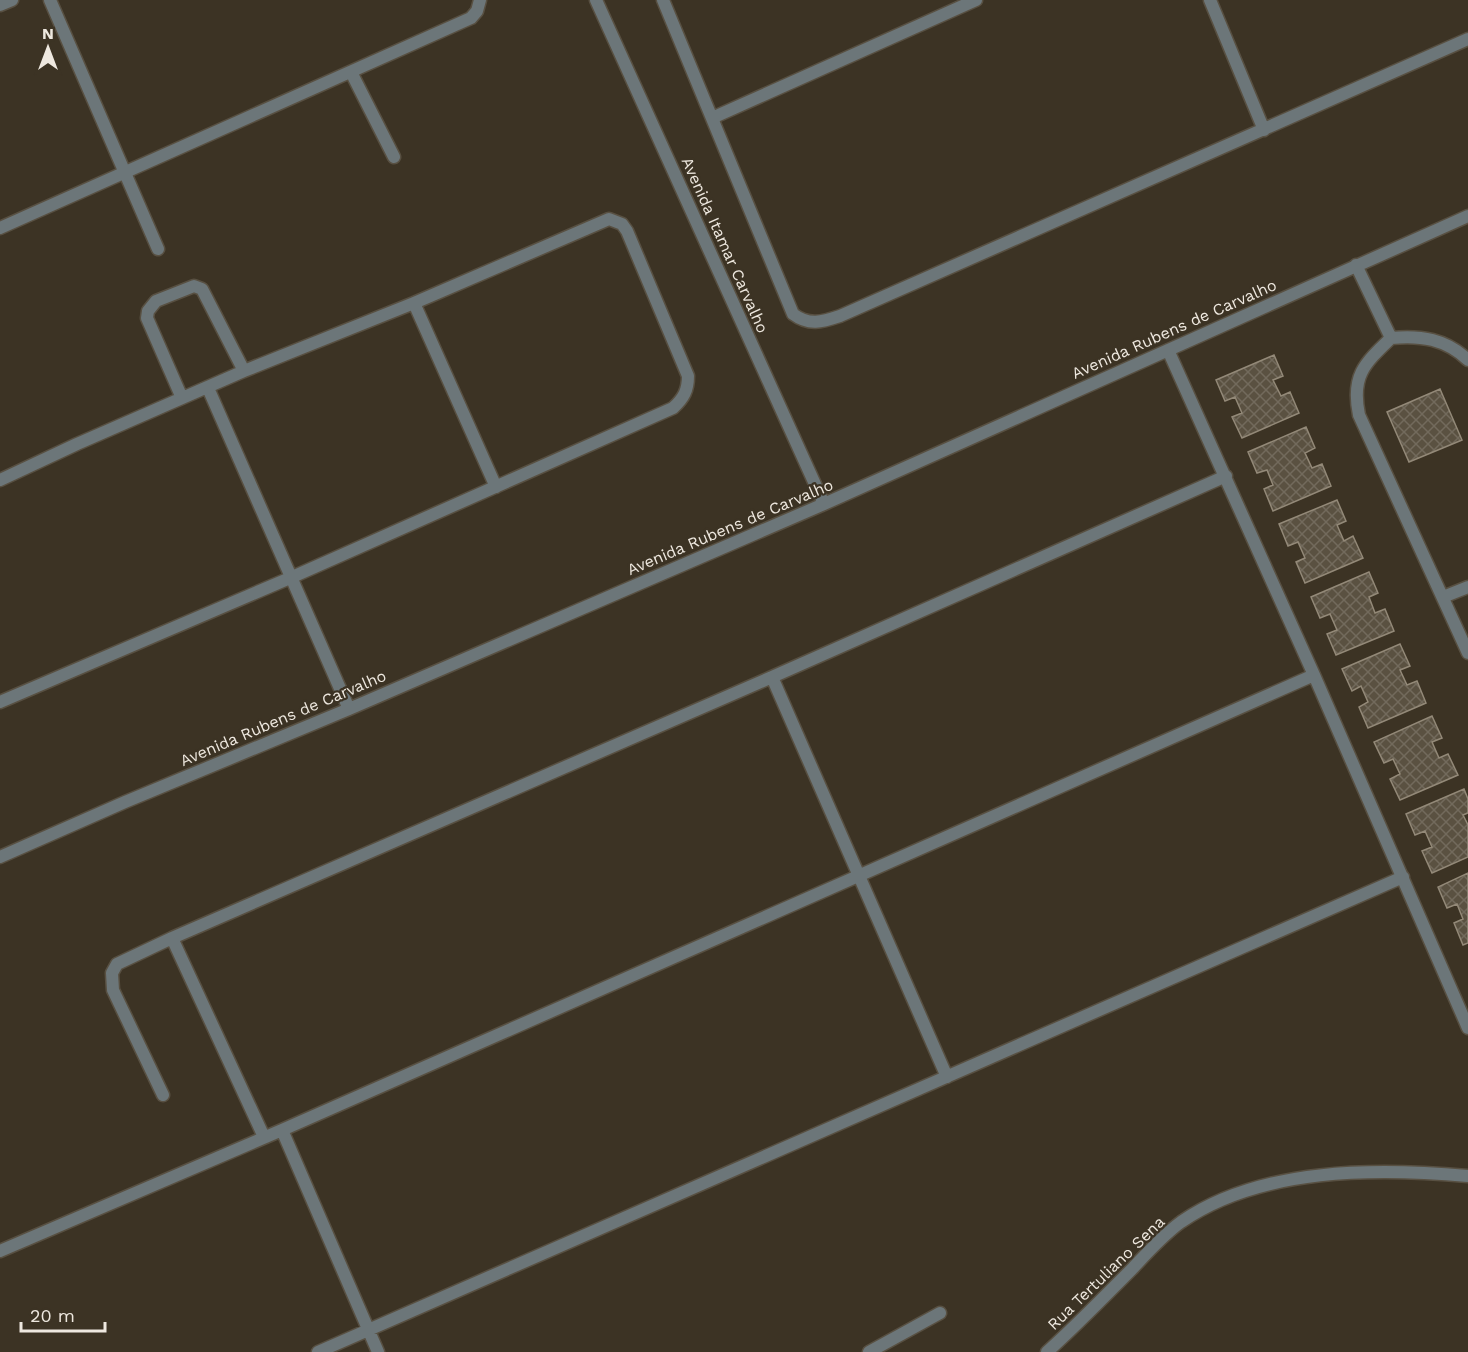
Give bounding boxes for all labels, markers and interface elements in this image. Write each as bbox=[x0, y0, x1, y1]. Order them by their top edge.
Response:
north arrow bbox=[18, 18, 78, 78]
text: N bbox=[42, 24, 54, 43]
street label: Avenida Itamar Carvalho bbox=[678, 154, 772, 336]
street label: Avenida Rubens de Carvalho bbox=[1069, 275, 1279, 383]
street label: Avenida Rubens de Carvalho bbox=[624, 475, 836, 579]
street label: Avenida Rubens de Carvalho bbox=[177, 666, 389, 770]
street label: Rua Tertuliano Sena bbox=[1043, 1212, 1169, 1334]
scale bar bbox=[21, 1295, 105, 1333]
text: 20 m bbox=[30, 1305, 75, 1326]

